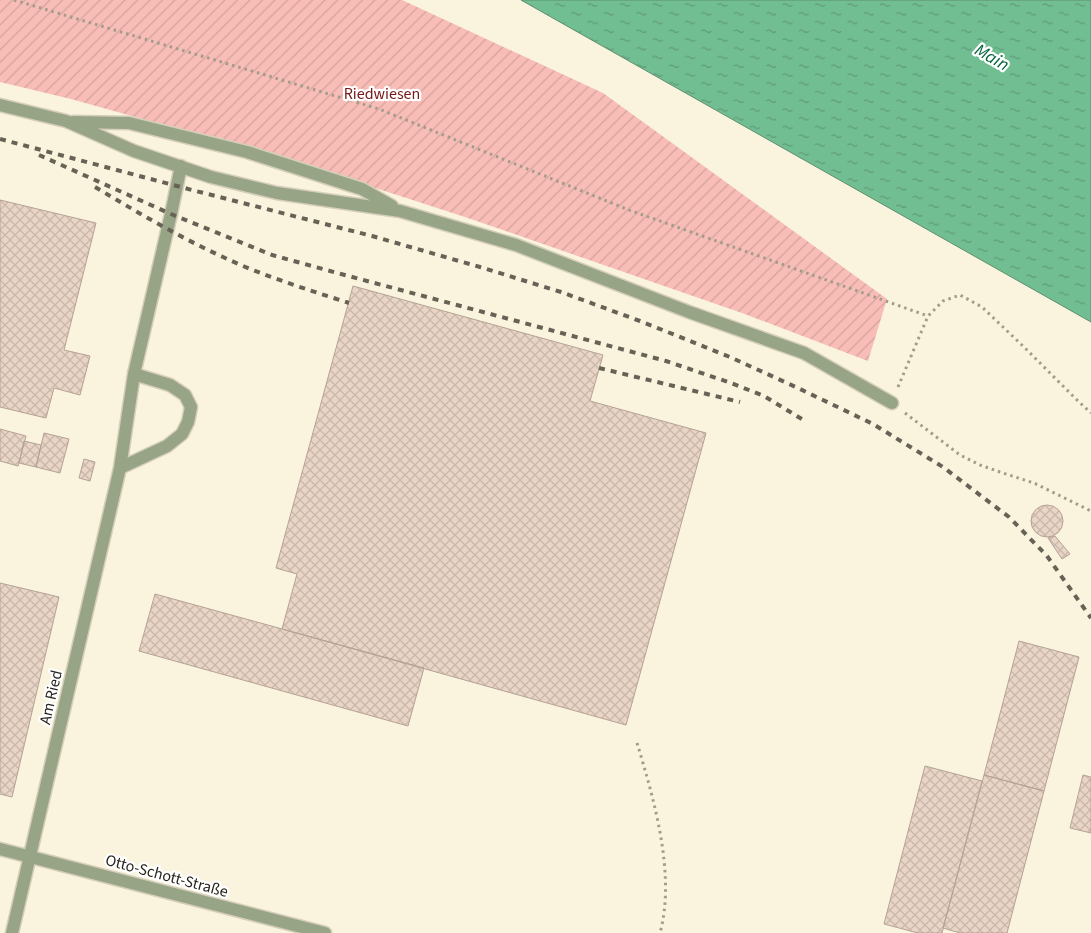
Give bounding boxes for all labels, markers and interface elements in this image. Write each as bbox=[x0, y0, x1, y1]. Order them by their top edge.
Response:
water label: Main bbox=[970, 38, 1014, 77]
park label: Riedwiesen bbox=[344, 83, 420, 105]
street label: Am Ried bbox=[34, 668, 68, 727]
street label: Otto-Schott-Straße bbox=[103, 849, 231, 903]

